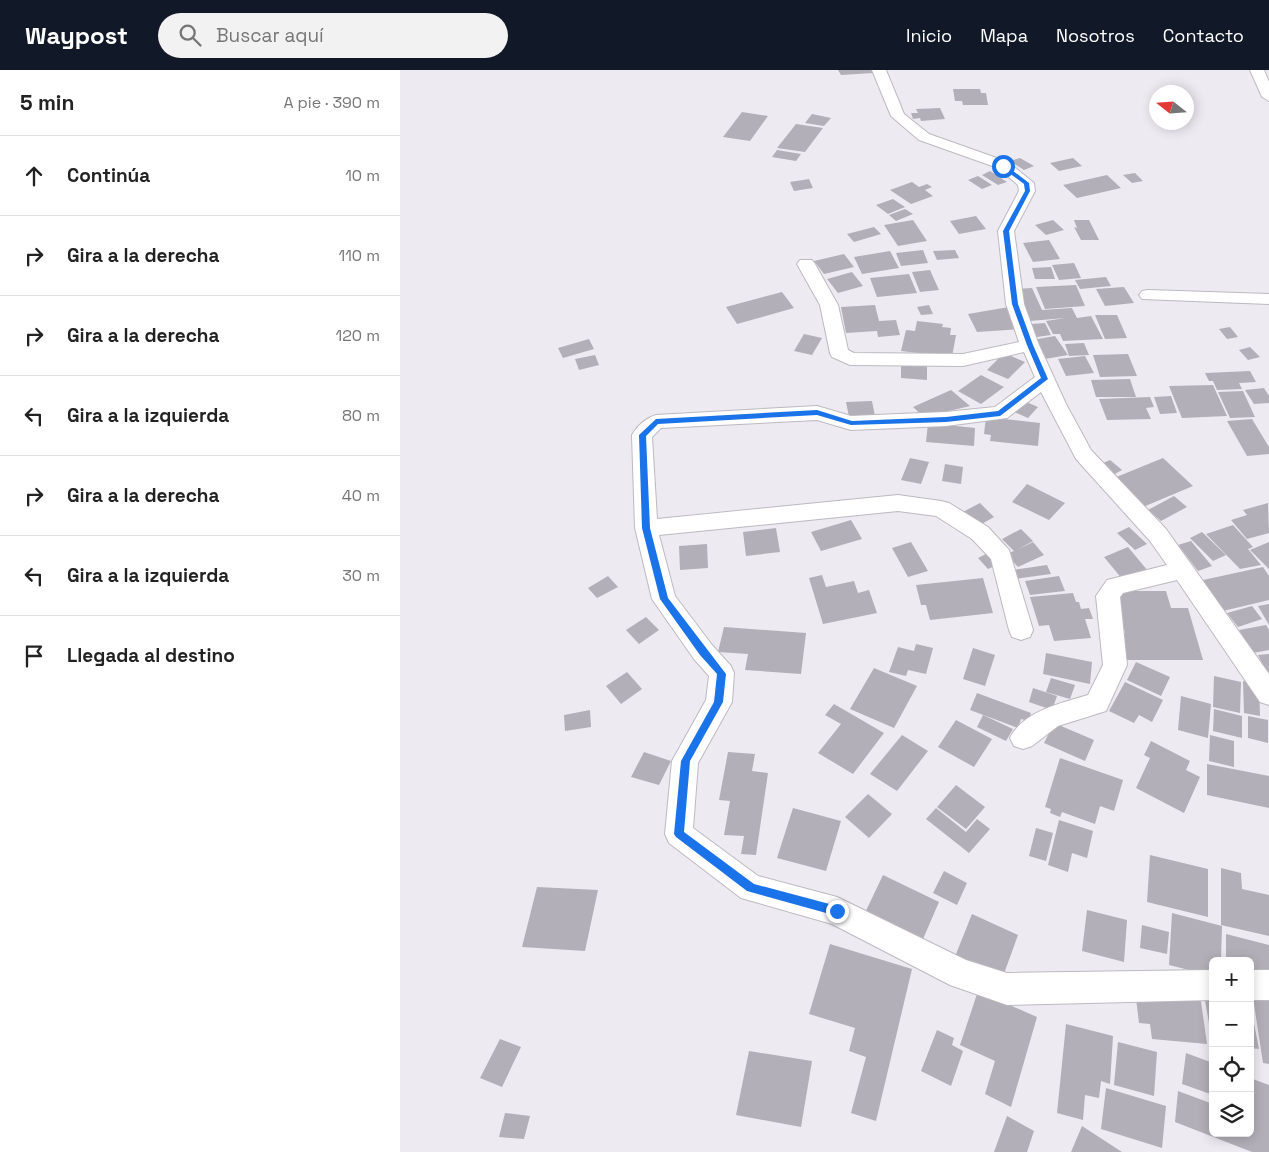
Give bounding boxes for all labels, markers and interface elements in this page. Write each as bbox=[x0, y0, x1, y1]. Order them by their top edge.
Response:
search box bbox=[158, 13, 508, 58]
text: Waypost bbox=[25, 20, 128, 51]
icon: search bbox=[176, 21, 204, 49]
text: Buscar aquí bbox=[216, 23, 324, 48]
text: Inicio bbox=[906, 24, 952, 47]
text: Mapa bbox=[980, 24, 1028, 47]
text: Nosotros bbox=[1056, 24, 1135, 47]
text: Contacto bbox=[1163, 24, 1244, 47]
north arrow bbox=[1149, 85, 1194, 130]
text: 5 min bbox=[20, 89, 74, 116]
text: A pie · 390 m bbox=[284, 92, 380, 113]
route start bbox=[992, 155, 1015, 178]
icon: ahead bbox=[20, 162, 48, 190]
text: Continúa bbox=[67, 163, 150, 188]
text: 10 m bbox=[345, 165, 380, 186]
icon: right bbox=[20, 242, 48, 270]
text: Gira a la derecha bbox=[67, 243, 219, 268]
text: 110 m bbox=[338, 245, 380, 266]
icon: right bbox=[20, 322, 48, 350]
text: Gira a la derecha bbox=[67, 323, 219, 348]
text: 120 m bbox=[336, 325, 380, 346]
icon: left bbox=[20, 402, 48, 430]
text: Gira a la izquierda bbox=[67, 403, 229, 428]
text: 80 m bbox=[342, 405, 380, 426]
icon: right bbox=[20, 482, 48, 510]
text: Gira a la derecha bbox=[67, 483, 219, 508]
text: 40 m bbox=[342, 485, 380, 506]
icon: left bbox=[20, 562, 48, 590]
text: Gira a la izquierda bbox=[67, 563, 229, 588]
text: 30 m bbox=[342, 565, 380, 586]
icon: arrive bbox=[20, 642, 48, 670]
text: Llegada al destino bbox=[67, 643, 235, 668]
route end bbox=[826, 900, 849, 923]
map controls bbox=[1209, 957, 1254, 1137]
button: + bbox=[1209, 957, 1254, 1002]
button: − bbox=[1209, 1002, 1254, 1047]
button: locate bbox=[1209, 1047, 1254, 1092]
button: layers bbox=[1209, 1092, 1254, 1137]

